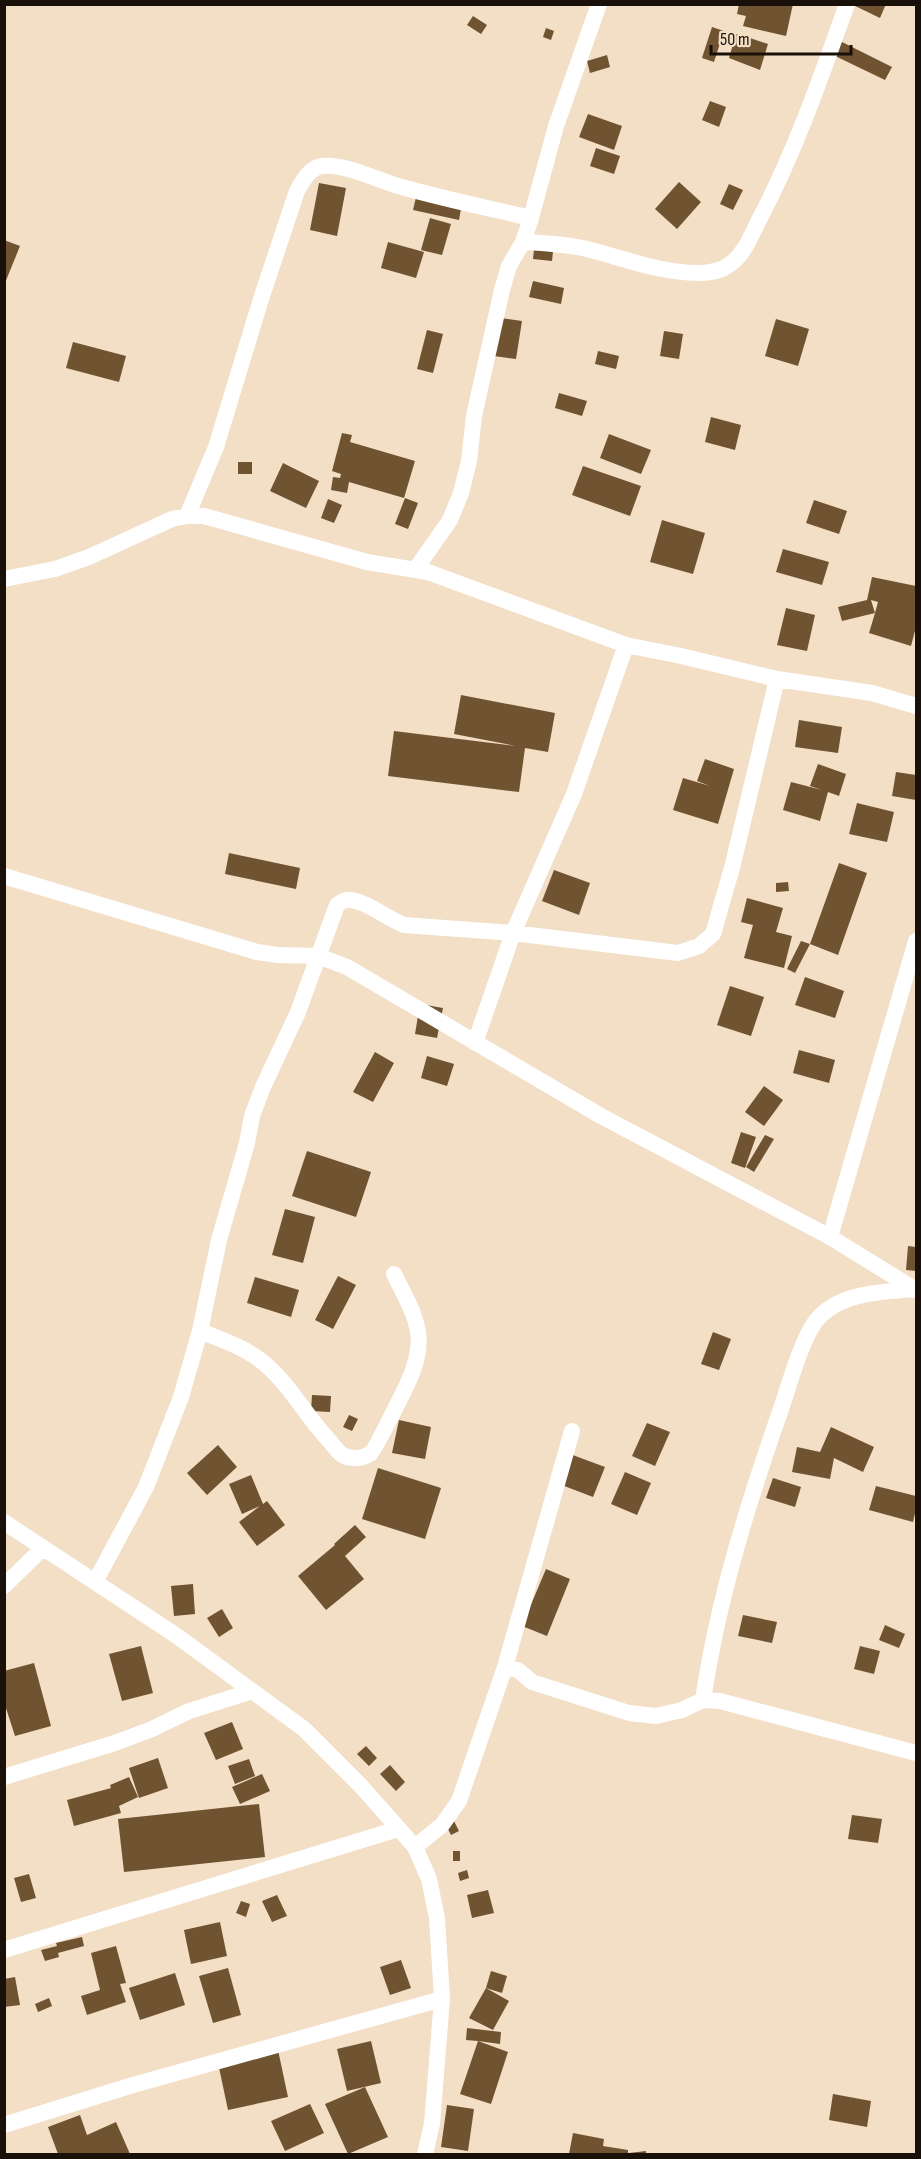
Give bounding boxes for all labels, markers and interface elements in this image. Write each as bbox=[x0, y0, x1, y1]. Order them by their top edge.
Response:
scale bar bbox=[711, 18, 850, 56]
text: 50 m bbox=[720, 29, 750, 50]

